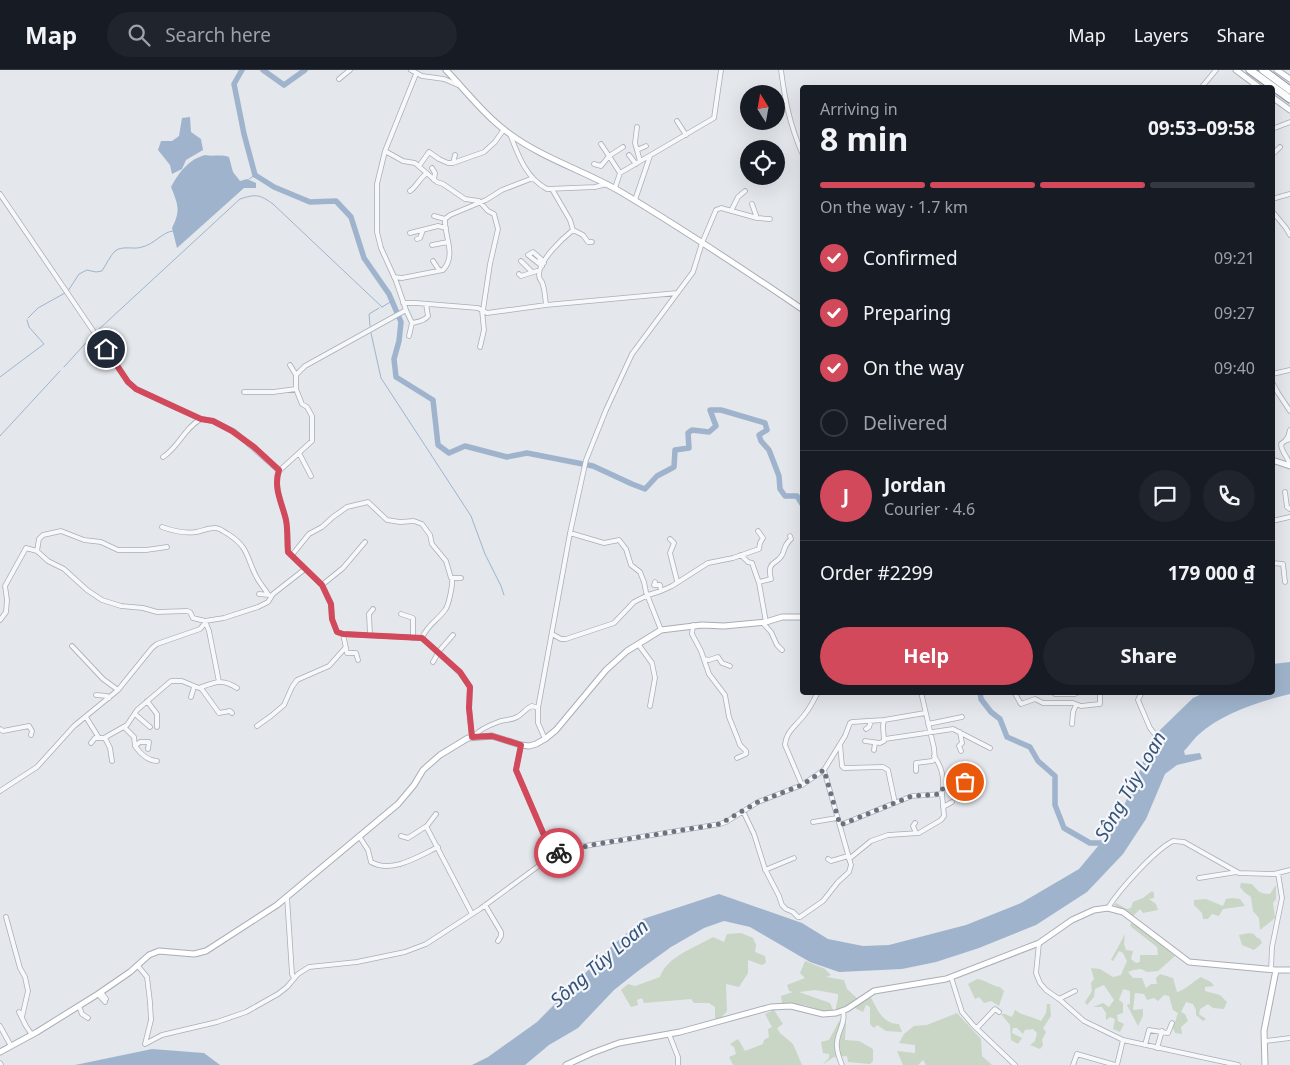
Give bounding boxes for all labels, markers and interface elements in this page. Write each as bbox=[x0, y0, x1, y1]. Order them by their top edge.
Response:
search box bbox=[107, 12, 457, 57]
text: Map bbox=[25, 18, 77, 51]
icon: search bbox=[125, 21, 153, 49]
text: Search here bbox=[165, 22, 271, 48]
text: Map bbox=[1068, 23, 1106, 47]
text: Layers bbox=[1134, 23, 1189, 47]
text: Share bbox=[1217, 23, 1265, 47]
north arrow bbox=[740, 85, 785, 130]
map controls bbox=[740, 85, 785, 185]
text: Arriving in bbox=[820, 98, 898, 120]
text: 09:53–09:58 bbox=[1148, 115, 1255, 141]
text: 8 min bbox=[820, 117, 908, 160]
button: locate bbox=[740, 140, 785, 185]
text: On the way · 1.7 km bbox=[820, 196, 968, 218]
icon: check bbox=[820, 244, 848, 272]
text: Confirmed bbox=[863, 245, 958, 271]
text: 09:21 bbox=[1214, 247, 1255, 269]
icon: check bbox=[820, 299, 848, 327]
text: Preparing bbox=[863, 300, 951, 326]
text: 09:27 bbox=[1214, 302, 1255, 324]
pin bbox=[85, 328, 127, 370]
icon: home bbox=[92, 335, 120, 363]
icon: check bbox=[820, 354, 848, 382]
text: On the way bbox=[863, 355, 964, 381]
text: 09:40 bbox=[1214, 357, 1255, 379]
text: Delivered bbox=[863, 410, 948, 436]
button: chat bbox=[1139, 470, 1191, 522]
button: phone bbox=[1203, 470, 1255, 522]
text: Jordan bbox=[884, 472, 946, 498]
text: J bbox=[843, 483, 849, 509]
text: Courier · 4.6 bbox=[884, 498, 975, 520]
text: Order #2299 bbox=[820, 560, 933, 586]
text: 179 000 ₫ bbox=[1168, 560, 1255, 586]
button: Help bbox=[820, 627, 1033, 685]
button: Share bbox=[1043, 627, 1255, 685]
water label: Sông Túy Loan bbox=[1088, 727, 1172, 845]
pin bbox=[944, 761, 986, 803]
icon: bag bbox=[951, 768, 979, 796]
courier bbox=[534, 828, 584, 878]
icon: bike bbox=[545, 839, 573, 867]
water label: Sông Túy Loan bbox=[544, 913, 654, 1013]

